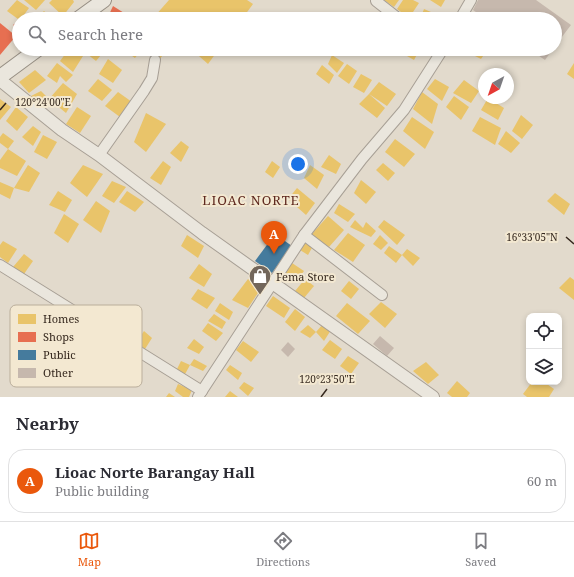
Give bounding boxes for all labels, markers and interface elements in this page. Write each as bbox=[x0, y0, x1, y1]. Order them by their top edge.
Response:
search box bbox=[12, 12, 562, 56]
icon: search bbox=[26, 23, 48, 45]
text: Search here bbox=[58, 24, 143, 44]
north arrow bbox=[478, 68, 514, 104]
text: 120°24'00"E bbox=[15, 95, 71, 109]
your location bbox=[288, 154, 308, 174]
district label: LIOAC NORTE bbox=[202, 191, 300, 209]
pin: A bbox=[261, 221, 287, 254]
text: 16°33'05"N bbox=[506, 230, 558, 244]
shop icon: Fema Store bbox=[247, 263, 273, 296]
place label: Fema Store bbox=[276, 269, 335, 284]
legend bbox=[10, 305, 142, 387]
text: Homes bbox=[43, 311, 79, 326]
map controls bbox=[526, 313, 562, 385]
button: locate bbox=[526, 313, 562, 349]
text: Shops bbox=[43, 329, 74, 344]
text: Public bbox=[43, 347, 76, 362]
button: layers bbox=[526, 349, 562, 385]
text: Other bbox=[43, 365, 74, 380]
text: 120°23'50"E bbox=[299, 372, 355, 386]
text: Nearby bbox=[16, 412, 79, 435]
text: Lioac Norte Barangay Hall bbox=[55, 462, 255, 482]
text: A bbox=[25, 472, 35, 490]
text: 60 m bbox=[527, 472, 557, 490]
text: Public building bbox=[55, 482, 149, 500]
tab: Map bbox=[78, 530, 101, 569]
tab: Directions bbox=[256, 530, 310, 569]
tab: Saved bbox=[465, 530, 496, 569]

